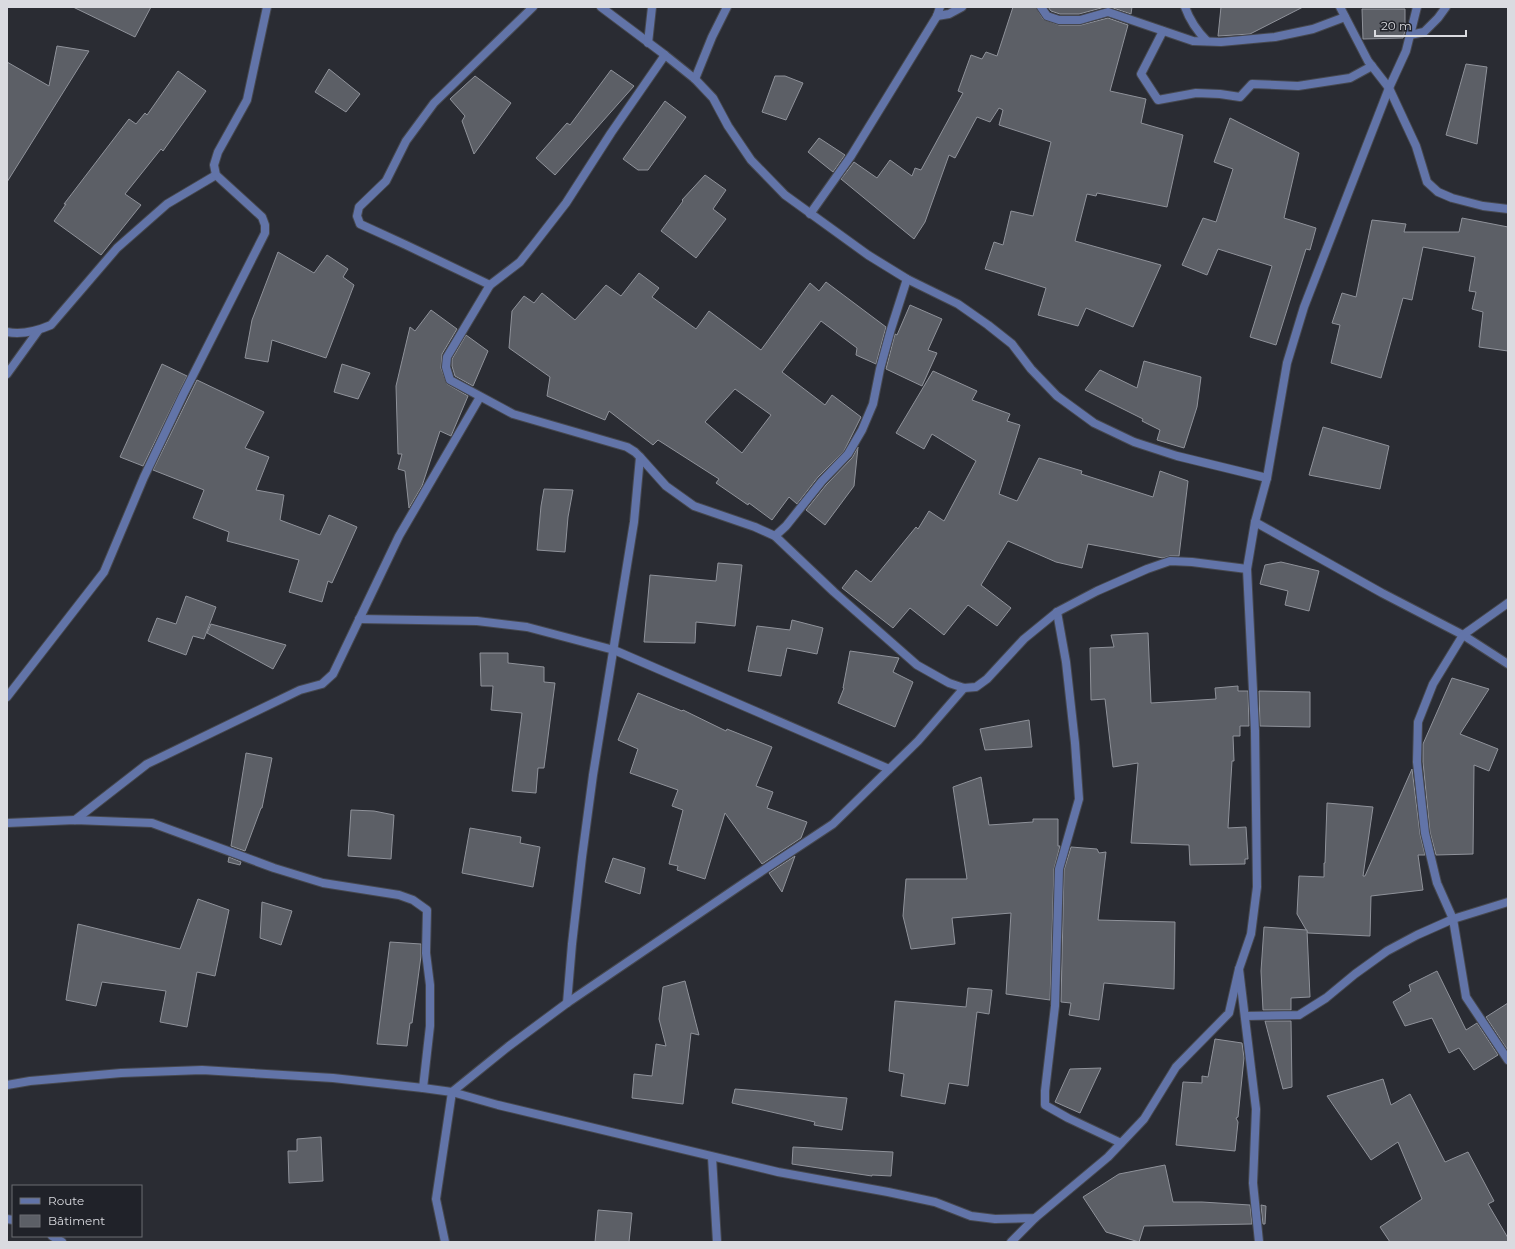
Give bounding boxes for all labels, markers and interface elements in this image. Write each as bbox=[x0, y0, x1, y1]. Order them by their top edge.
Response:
scale bar bbox=[1375, 12, 1466, 38]
text: 20 m bbox=[1381, 18, 1412, 33]
legend bbox=[12, 1185, 142, 1237]
text: Route bbox=[48, 1193, 84, 1208]
text: Bâtiment bbox=[48, 1213, 105, 1228]

